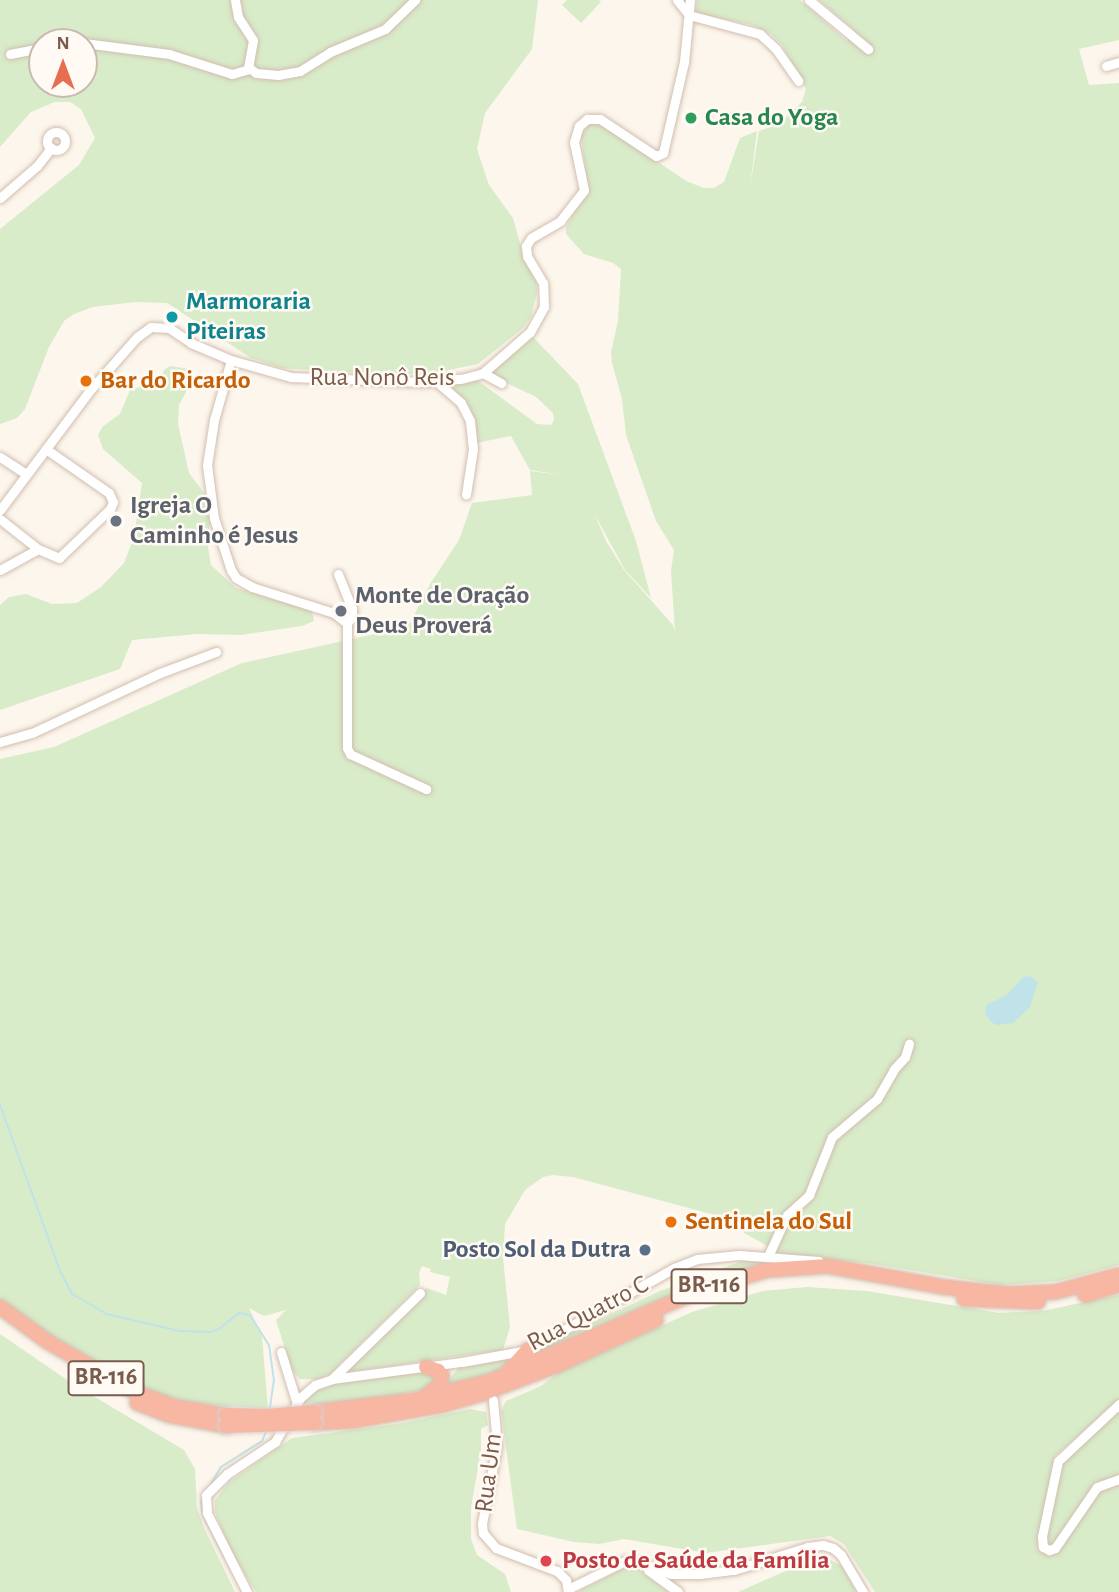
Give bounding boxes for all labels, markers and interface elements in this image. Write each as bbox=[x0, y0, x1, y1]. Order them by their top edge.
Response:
north arrow bbox=[28, 28, 98, 98]
text: N bbox=[56, 34, 70, 53]
place label: Casa do Yoga bbox=[705, 102, 839, 134]
marker: Casa do Yoga bbox=[683, 110, 699, 126]
place label: Marmoraria Piteiras bbox=[186, 286, 311, 348]
marker: Marmoraria Piteiras bbox=[164, 309, 180, 325]
street label: Rua Nonô Reis bbox=[309, 362, 455, 394]
place label: Bar do Ricardo bbox=[100, 365, 251, 397]
marker: Bar do Ricardo bbox=[78, 373, 94, 389]
place label: Igreja O Caminho é Jesus bbox=[130, 490, 298, 552]
marker: Igreja O Caminho é Jesus bbox=[108, 513, 124, 529]
place label: Monte de Oração Deus Proverá bbox=[355, 580, 529, 642]
marker: Monte de Oração Deus Proverá bbox=[333, 603, 349, 619]
place label: Sentinela do Sul bbox=[685, 1206, 852, 1238]
marker: Sentinela do Sul bbox=[663, 1214, 679, 1230]
place label: Posto Sol da Dutra bbox=[442, 1234, 631, 1266]
marker: Posto Sol da Dutra bbox=[637, 1242, 653, 1258]
road number: BR-116 bbox=[670, 1266, 748, 1306]
street label: Rua Quatro C bbox=[522, 1269, 654, 1359]
road number: BR-116 bbox=[68, 1358, 144, 1398]
street label: Rua Um bbox=[469, 1431, 509, 1515]
place label: Posto de Saúde da Família bbox=[562, 1545, 830, 1577]
marker: Posto de Saúde da Família bbox=[536, 1551, 556, 1571]

